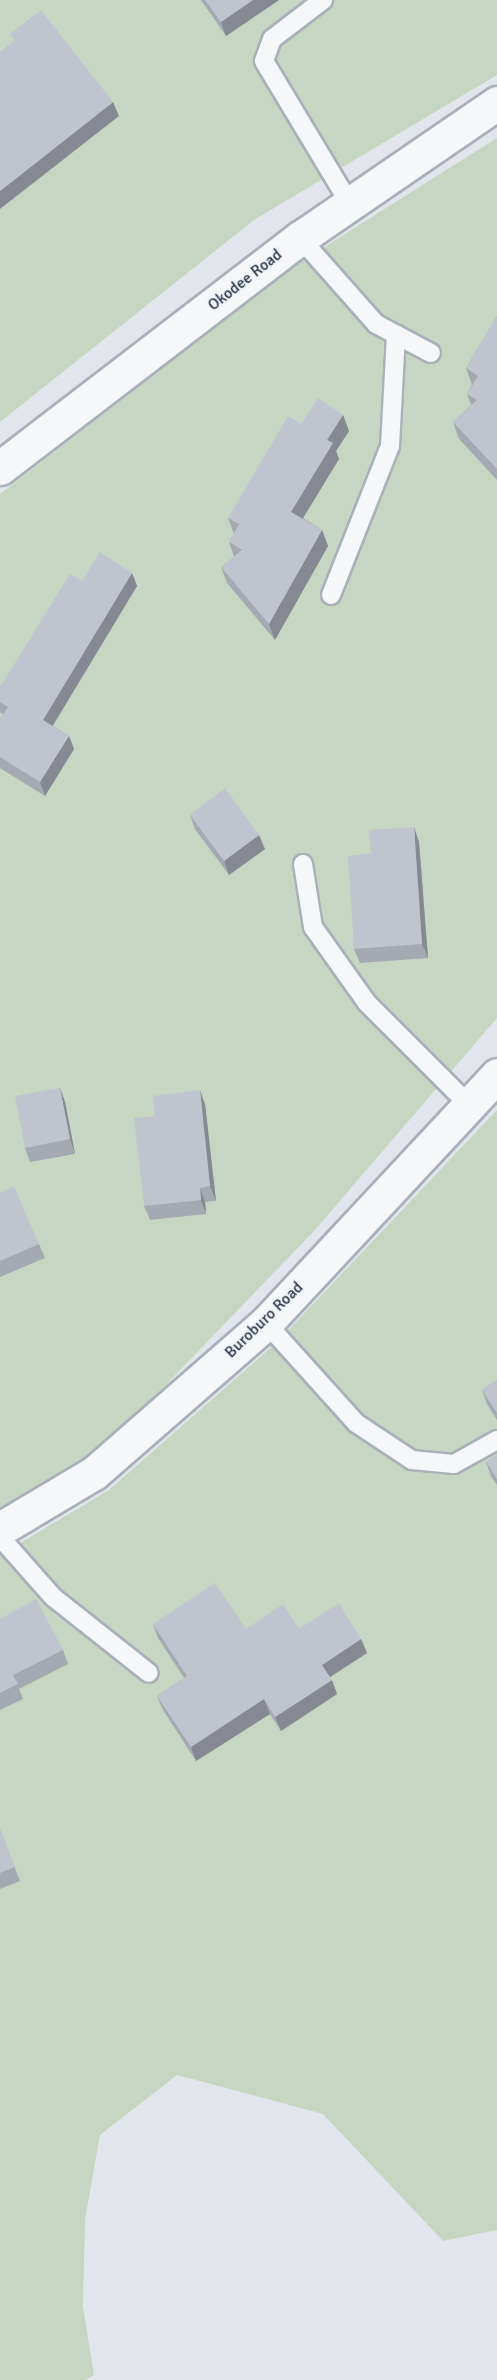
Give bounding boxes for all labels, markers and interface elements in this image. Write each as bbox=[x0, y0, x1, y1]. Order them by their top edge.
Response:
street label: Okodee Road bbox=[204, 245, 286, 315]
street label: Buroburo Road bbox=[221, 1278, 307, 1362]

